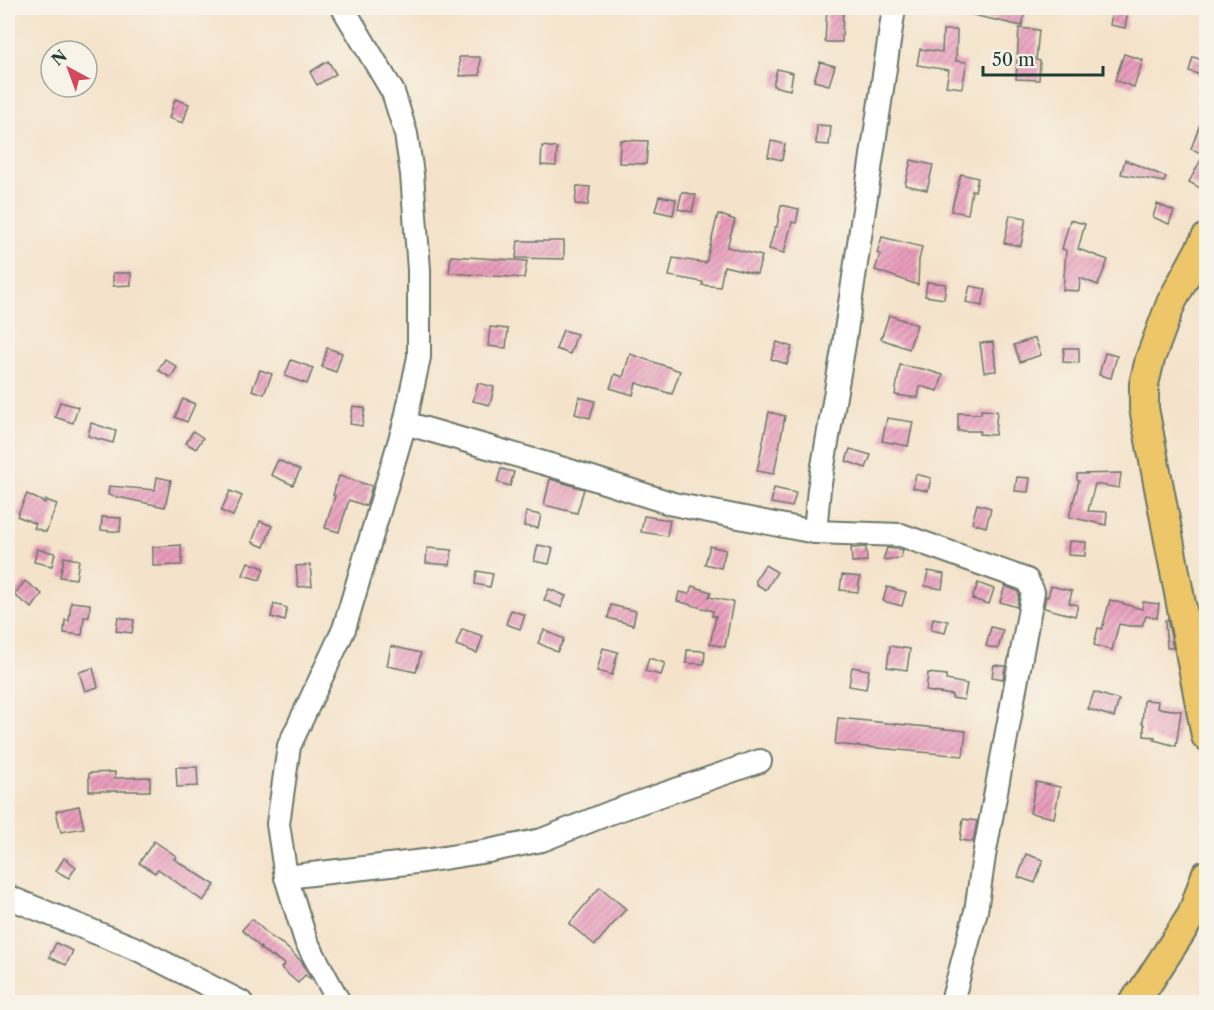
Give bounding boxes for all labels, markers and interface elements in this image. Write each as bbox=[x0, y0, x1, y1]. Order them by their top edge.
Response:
north arrow bbox=[39, 39, 99, 99]
scale bar bbox=[983, 39, 1103, 77]
text: N bbox=[47, 46, 71, 70]
text: 50 m bbox=[992, 49, 1035, 71]

